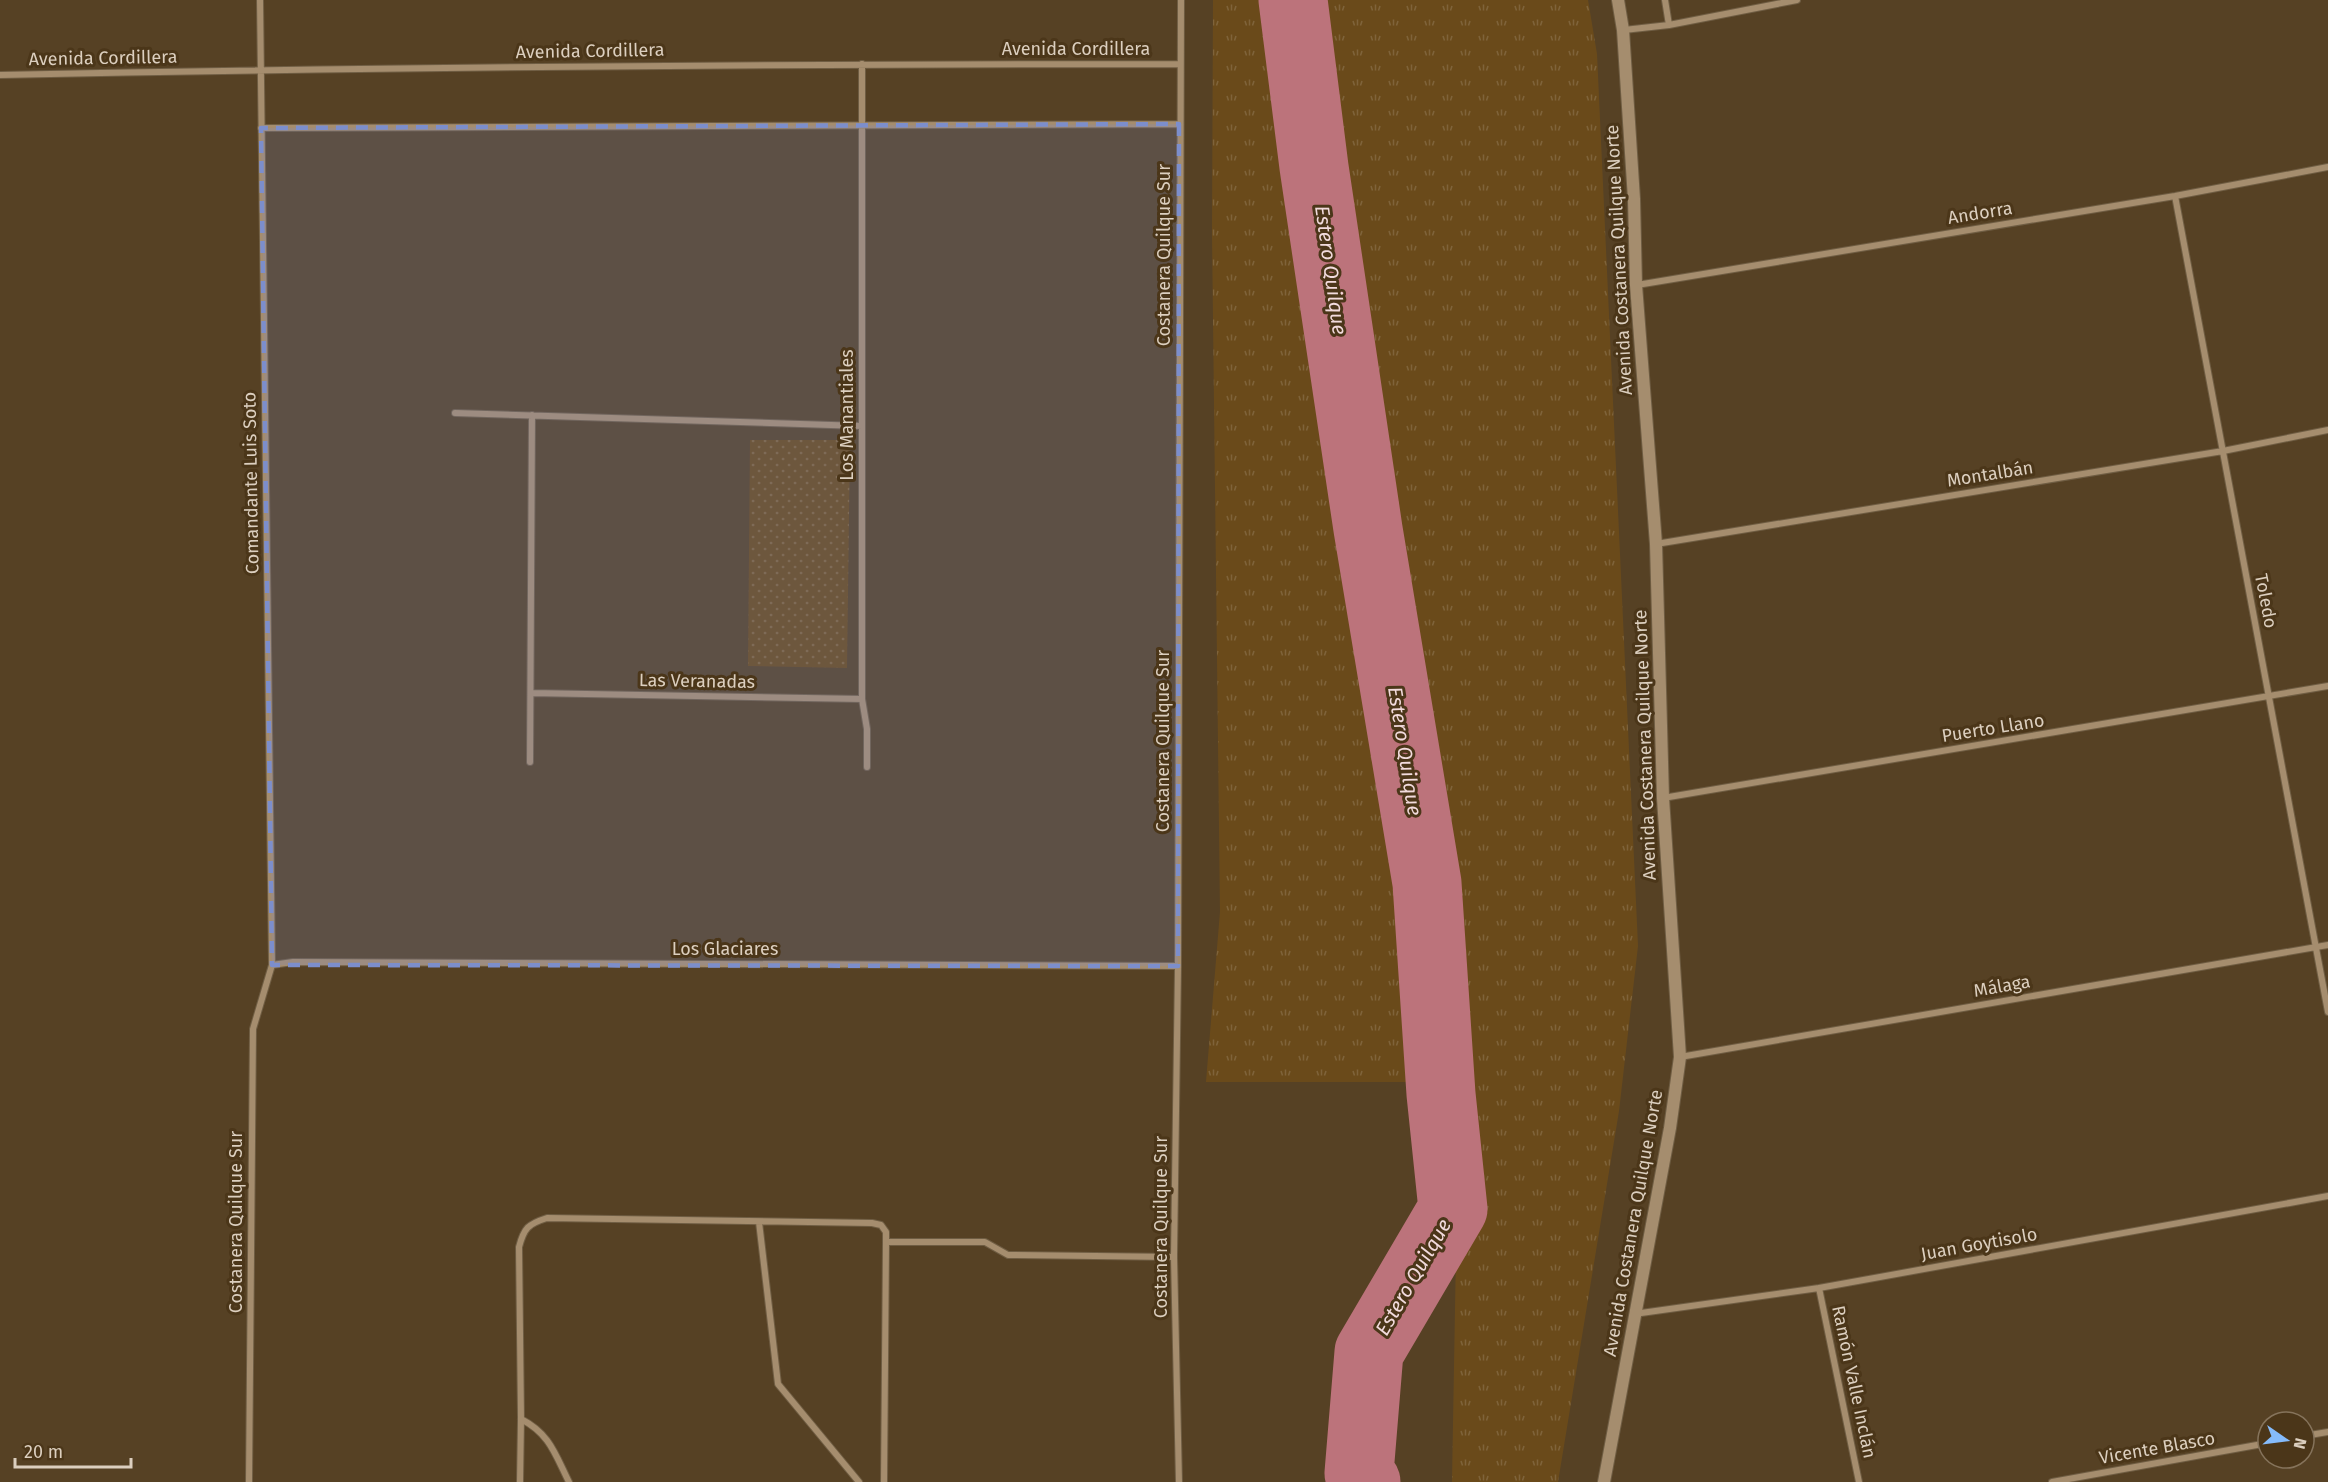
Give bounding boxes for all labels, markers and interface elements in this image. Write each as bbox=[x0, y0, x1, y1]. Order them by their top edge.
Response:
street label: Avenida Cordillera bbox=[1002, 38, 1150, 60]
street label: Avenida Cordillera bbox=[515, 39, 665, 63]
street label: Avenida Cordillera bbox=[28, 46, 178, 70]
street label: Avenida Costanera Quilque Norte bbox=[1601, 124, 1637, 396]
street label: Costanera Quilque Sur bbox=[1153, 164, 1175, 346]
street label: Andorra bbox=[1946, 197, 2014, 229]
water label: Estero Quilque bbox=[1310, 204, 1352, 336]
street label: Los Manantiales bbox=[836, 349, 858, 481]
street label: Comandante Luis Soto bbox=[238, 392, 264, 574]
street label: Montalbán bbox=[1945, 456, 2035, 492]
street label: Toledo bbox=[2250, 572, 2282, 630]
street label: Avenida Costanera Quilque Norte bbox=[1629, 609, 1661, 881]
street label: Costanera Quilque Sur bbox=[1152, 650, 1174, 832]
street label: Las Veranadas bbox=[639, 669, 755, 693]
water label: Estero Quilque bbox=[1383, 685, 1427, 817]
street label: Puerto Llano bbox=[1940, 709, 2046, 747]
street label: Los Glaciares bbox=[672, 938, 778, 960]
street label: Málaga bbox=[1972, 970, 2032, 1002]
street label: Avenida Costanera Quilque Norte bbox=[1599, 1088, 1667, 1358]
street label: Costanera Quilque Sur bbox=[225, 1131, 247, 1313]
street label: Costanera Quilque Sur bbox=[1150, 1136, 1172, 1318]
water label: Estero Quilque bbox=[1370, 1215, 1456, 1339]
street label: Juan Goytisolo bbox=[1919, 1223, 2039, 1265]
street label: Ramón Valle Inclán bbox=[1827, 1304, 1881, 1460]
north arrow bbox=[2256, 1410, 2316, 1470]
street label: Vicente Blasco bbox=[2097, 1427, 2217, 1469]
scale bar bbox=[15, 1431, 130, 1469]
text: N bbox=[2290, 1436, 2311, 1451]
text: 20 m bbox=[24, 1441, 63, 1463]

